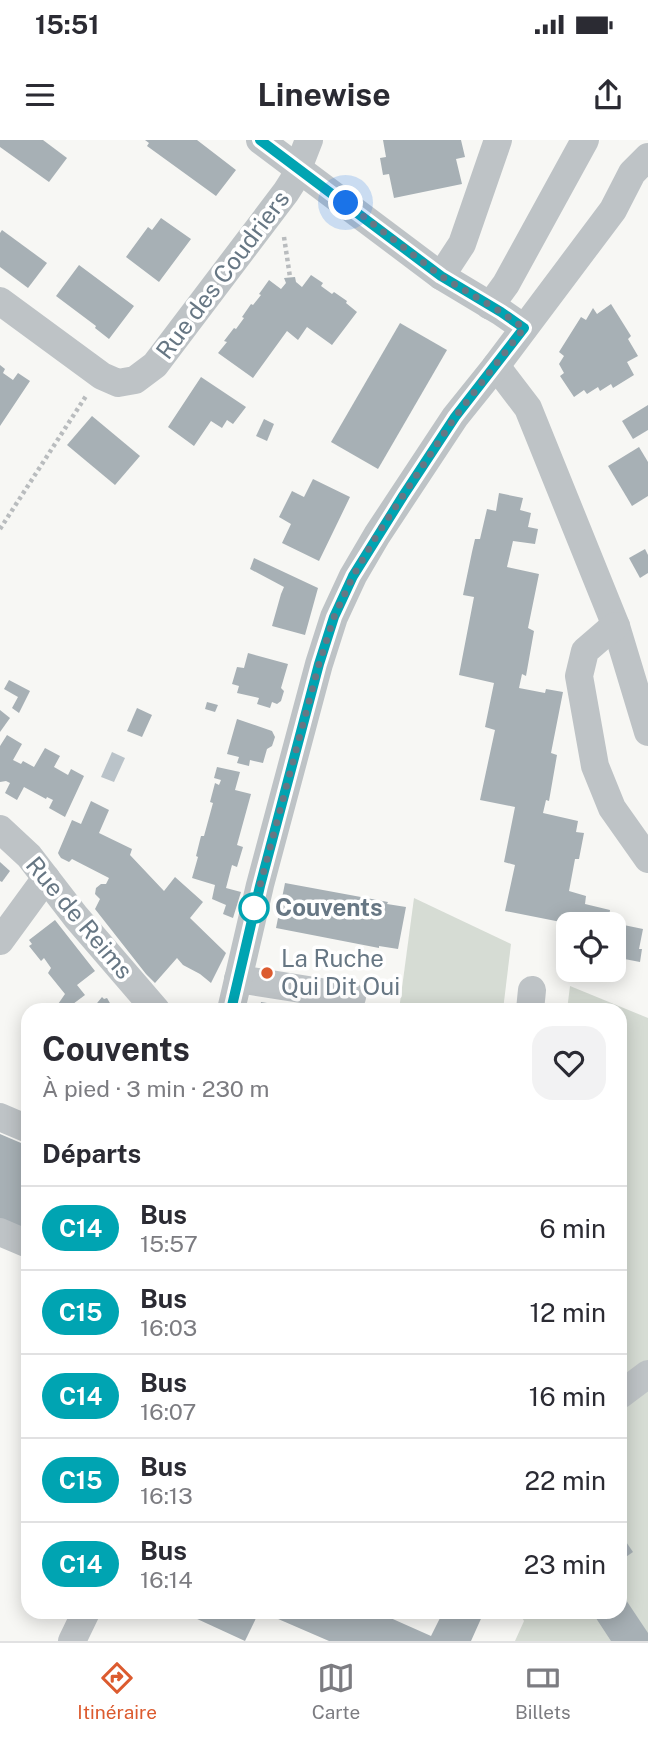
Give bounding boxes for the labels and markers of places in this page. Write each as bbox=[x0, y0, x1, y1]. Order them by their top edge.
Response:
marker: Couvents bbox=[239, 893, 269, 923]
place label: Couvents bbox=[275, 893, 383, 921]
place label: La Ruche Qui Dit Oui bbox=[281, 944, 400, 1000]
marker: La Ruche Qui Dit Oui bbox=[259, 965, 275, 981]

